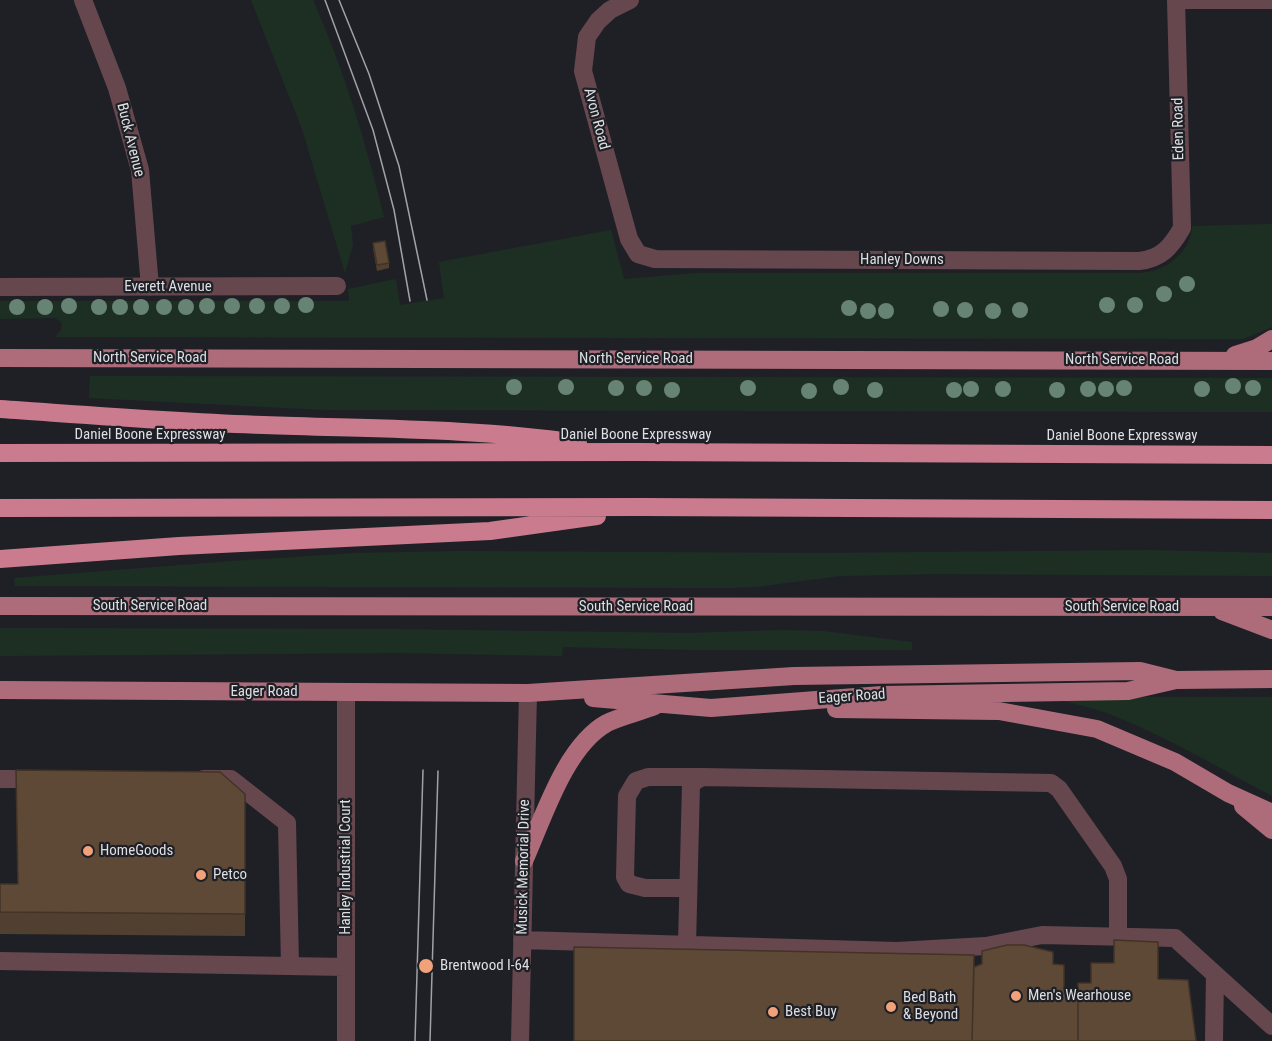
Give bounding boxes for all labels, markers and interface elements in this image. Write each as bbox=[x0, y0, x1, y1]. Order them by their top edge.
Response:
street label: Avon Road bbox=[579, 86, 613, 152]
street label: Eden Road bbox=[1169, 98, 1189, 160]
street label: Buck Avenue bbox=[112, 101, 148, 179]
street label: Hanley Downs bbox=[860, 251, 944, 269]
street label: Everett Avenue bbox=[124, 278, 212, 296]
street label: North Service Road bbox=[93, 349, 207, 367]
street label: North Service Road bbox=[579, 350, 693, 368]
street label: North Service Road bbox=[1065, 351, 1179, 369]
street label: Daniel Boone Expressway bbox=[74, 426, 226, 444]
street label: Daniel Boone Expressway bbox=[560, 426, 712, 444]
street label: Daniel Boone Expressway bbox=[1046, 427, 1198, 445]
street label: South Service Road bbox=[93, 597, 207, 615]
street label: South Service Road bbox=[579, 598, 693, 616]
street label: South Service Road bbox=[1065, 598, 1179, 616]
street label: Eager Road bbox=[230, 683, 298, 701]
street label: Eager Road bbox=[818, 686, 886, 708]
street label: Hanley Industrial Court bbox=[337, 799, 355, 935]
street label: Musick Memorial Drive bbox=[514, 799, 534, 935]
place label: HomeGoods bbox=[100, 842, 173, 860]
marker: HomeGoods bbox=[81, 844, 95, 858]
place label: Petco bbox=[213, 866, 247, 884]
marker: Petco bbox=[194, 868, 208, 882]
marker: Brentwood I-64 bbox=[417, 957, 435, 975]
place label: Brentwood I-64 bbox=[440, 957, 529, 975]
place label: Men's Wearhouse bbox=[1028, 987, 1131, 1005]
place label: Bed Bath & Beyond bbox=[903, 989, 958, 1024]
marker: Men's Wearhouse bbox=[1009, 989, 1023, 1003]
marker: Bed Bath & Beyond bbox=[884, 1000, 898, 1014]
place label: Best Buy bbox=[785, 1003, 837, 1021]
marker: Best Buy bbox=[766, 1005, 780, 1019]

